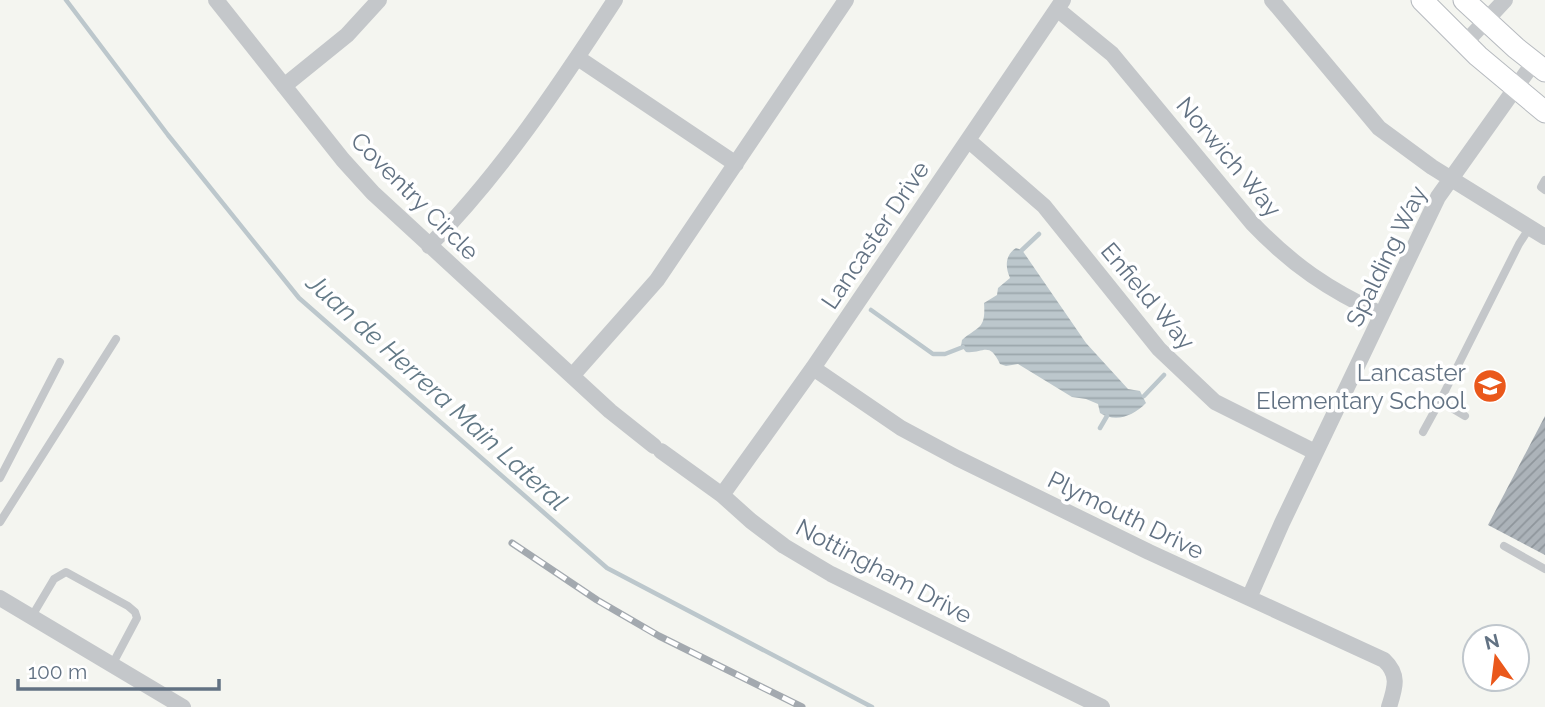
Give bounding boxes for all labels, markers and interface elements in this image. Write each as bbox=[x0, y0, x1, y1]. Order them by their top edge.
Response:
street label: Norwich Way bbox=[1170, 91, 1288, 223]
street label: Coventry Circle bbox=[345, 126, 485, 266]
street label: Lancaster Drive bbox=[815, 156, 935, 314]
street label: Spalding Way bbox=[1339, 181, 1433, 331]
street label: Enfield Way bbox=[1095, 237, 1201, 355]
water label: Juan de Herrera Main Lateral bbox=[300, 267, 573, 517]
place label: Lancaster Elementary School bbox=[1256, 358, 1467, 415]
school or university icon: Lancaster Elementary School bbox=[1471, 367, 1509, 405]
street label: Plymouth Drive bbox=[1043, 465, 1209, 565]
street label: Nottingham Drive bbox=[791, 512, 977, 630]
north arrow bbox=[1461, 623, 1531, 693]
text: N bbox=[1482, 629, 1502, 654]
scale bar bbox=[18, 648, 219, 692]
text: 100 m bbox=[28, 659, 87, 684]

